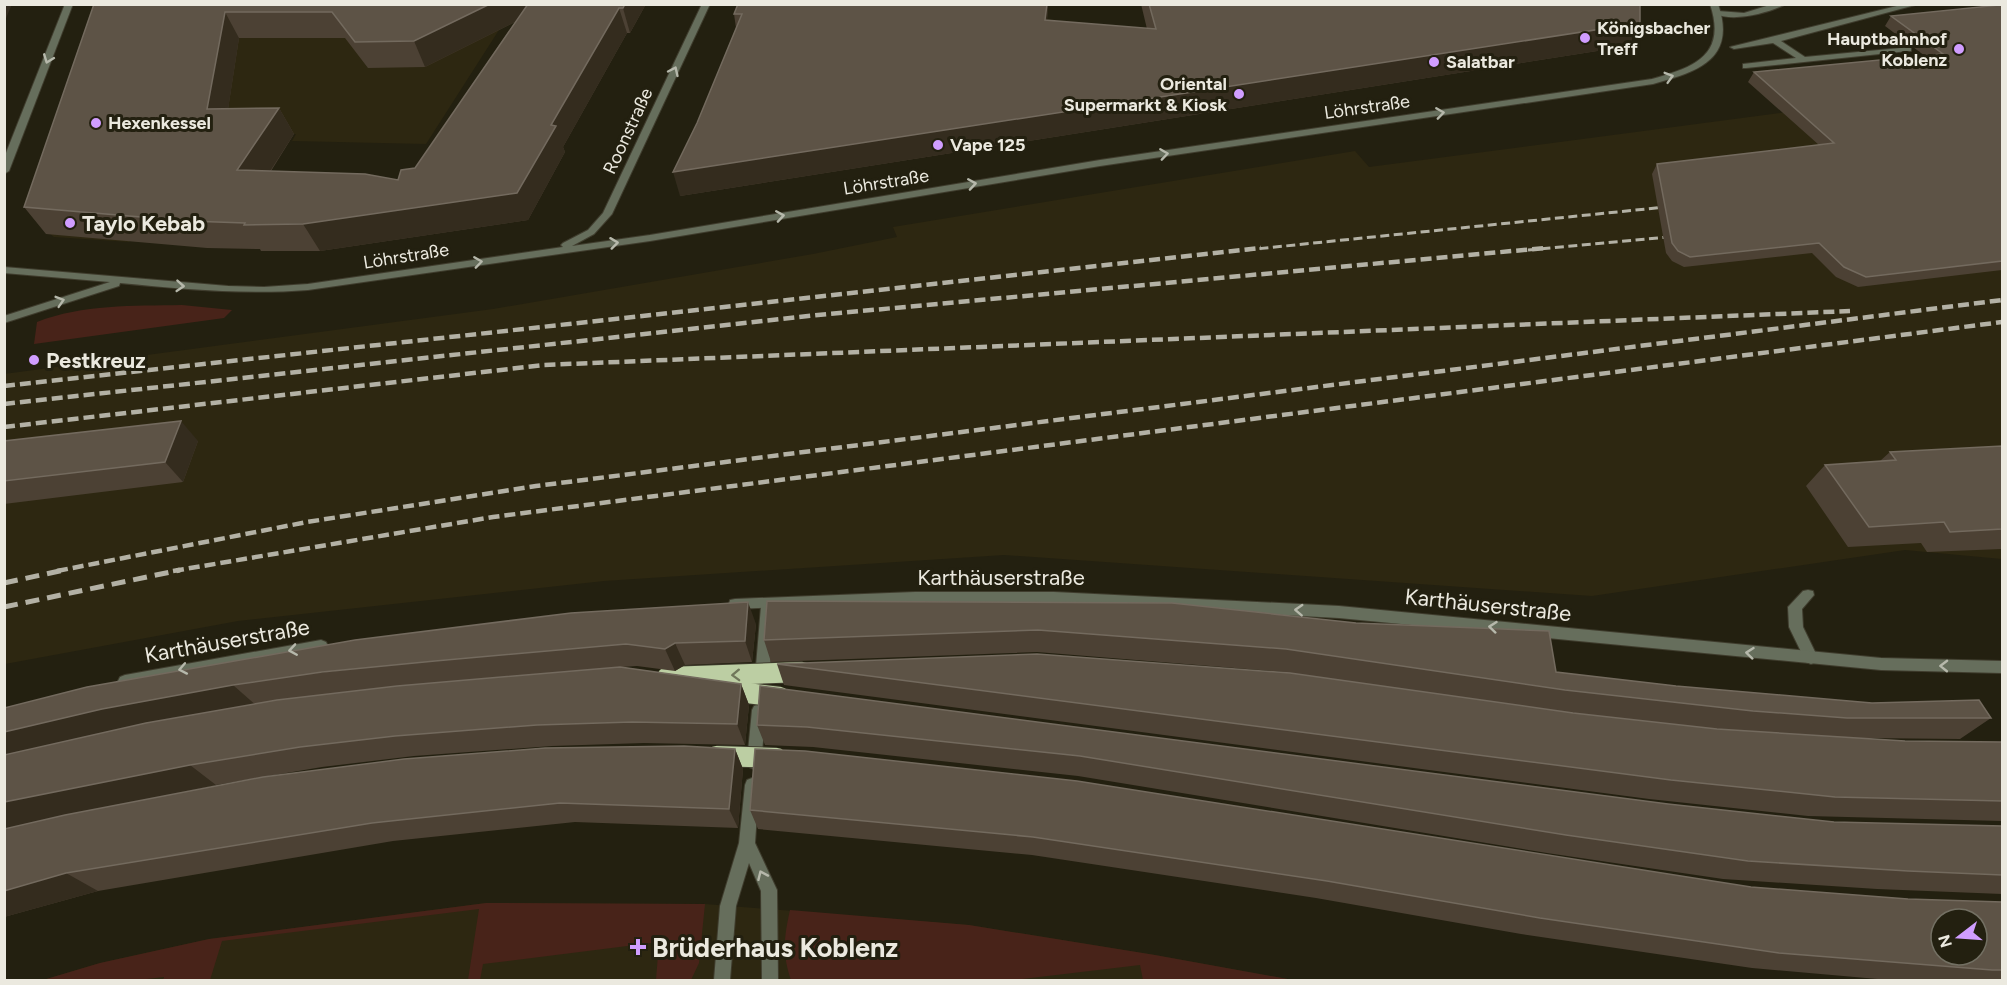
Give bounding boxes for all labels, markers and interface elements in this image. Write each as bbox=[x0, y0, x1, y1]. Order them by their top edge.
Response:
place label: Königsbacher Treff bbox=[1597, 17, 1710, 60]
place label: Hauptbahnhof Koblenz bbox=[1827, 28, 1948, 71]
marker: Königsbacher Treff bbox=[1578, 31, 1592, 45]
marker: Hauptbahnhof Koblenz bbox=[1952, 42, 1966, 56]
place label: Salatbar bbox=[1446, 51, 1515, 73]
one-way arrow bbox=[43, 53, 56, 64]
marker: Salatbar bbox=[1427, 55, 1441, 69]
one-way arrow bbox=[666, 67, 678, 78]
one-way arrow bbox=[1664, 71, 1674, 84]
place label: Oriental Supermarkt & Kiosk bbox=[1064, 73, 1227, 116]
street label: Roonstraße bbox=[598, 84, 658, 178]
marker: Oriental Supermarkt & Kiosk bbox=[1232, 87, 1246, 101]
street label: Löhrstraße bbox=[1323, 90, 1411, 124]
one-way arrow bbox=[1436, 107, 1445, 119]
place label: Hexenkessel bbox=[108, 112, 211, 134]
marker: Hexenkessel bbox=[89, 116, 103, 130]
place label: Vape 125 bbox=[950, 134, 1025, 156]
marker: Vape 125 bbox=[931, 138, 945, 152]
one-way arrow bbox=[1160, 148, 1169, 160]
street label: Löhrstraße bbox=[842, 164, 931, 200]
one-way arrow bbox=[967, 179, 977, 191]
place label: Taylo Kebab bbox=[82, 210, 205, 237]
one-way arrow bbox=[775, 211, 784, 223]
marker: Taylo Kebab bbox=[63, 216, 77, 230]
street label: Löhrstraße bbox=[362, 238, 451, 274]
one-way arrow bbox=[610, 238, 619, 250]
one-way arrow bbox=[474, 256, 483, 268]
one-way arrow bbox=[176, 279, 185, 292]
one-way arrow bbox=[54, 296, 65, 308]
place label: Pestkreuz bbox=[46, 347, 146, 374]
marker: Pestkreuz bbox=[27, 353, 41, 367]
street label: Karthäuserstraße bbox=[917, 564, 1085, 591]
street label: Karthäuserstraße bbox=[1403, 583, 1573, 627]
one-way arrow bbox=[1294, 603, 1303, 616]
street label: Karthäuserstraße bbox=[142, 613, 312, 669]
one-way arrow bbox=[1488, 621, 1497, 634]
one-way arrow bbox=[289, 644, 298, 656]
one-way arrow bbox=[1745, 647, 1754, 660]
one-way arrow bbox=[1940, 659, 1949, 672]
one-way arrow bbox=[178, 662, 188, 675]
one-way arrow bbox=[732, 668, 741, 681]
one-way arrow bbox=[757, 870, 769, 881]
north arrow bbox=[1929, 907, 1989, 967]
place label: Brüderhaus Koblenz bbox=[652, 931, 898, 964]
text: N bbox=[1934, 933, 1956, 950]
marker: Brüderhaus Koblenz bbox=[629, 938, 647, 956]

